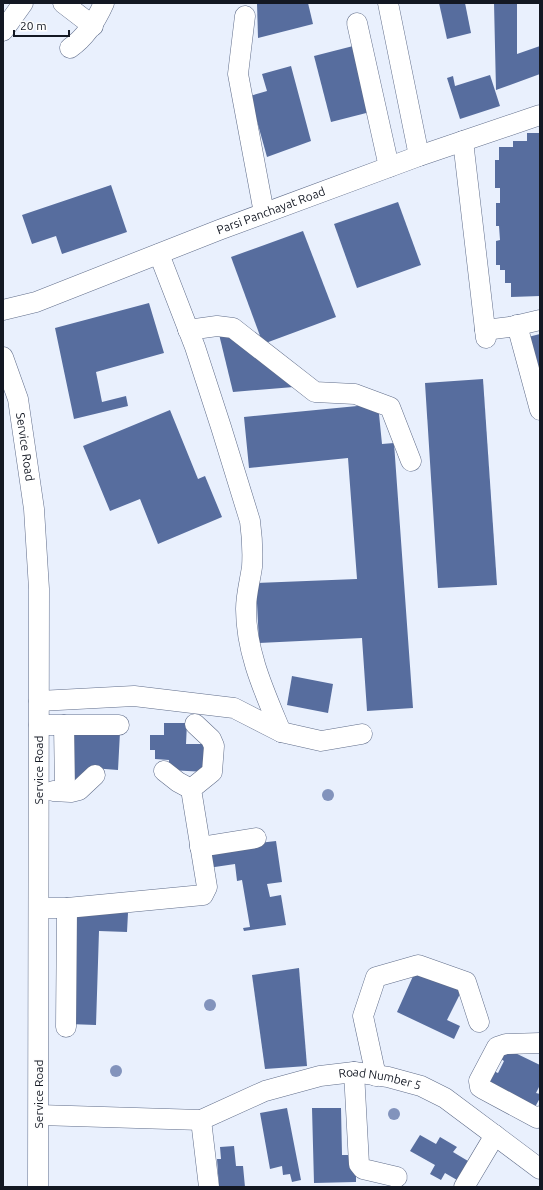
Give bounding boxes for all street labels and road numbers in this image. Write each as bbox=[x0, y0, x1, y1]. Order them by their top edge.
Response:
street label: Parsi Panchayat Road bbox=[215, 184, 327, 236]
street label: Service Road bbox=[14, 412, 37, 482]
street label: Service Road bbox=[32, 735, 45, 805]
street label: Service Road bbox=[32, 1059, 45, 1129]
street label: Road Number 5 bbox=[338, 1065, 423, 1092]

